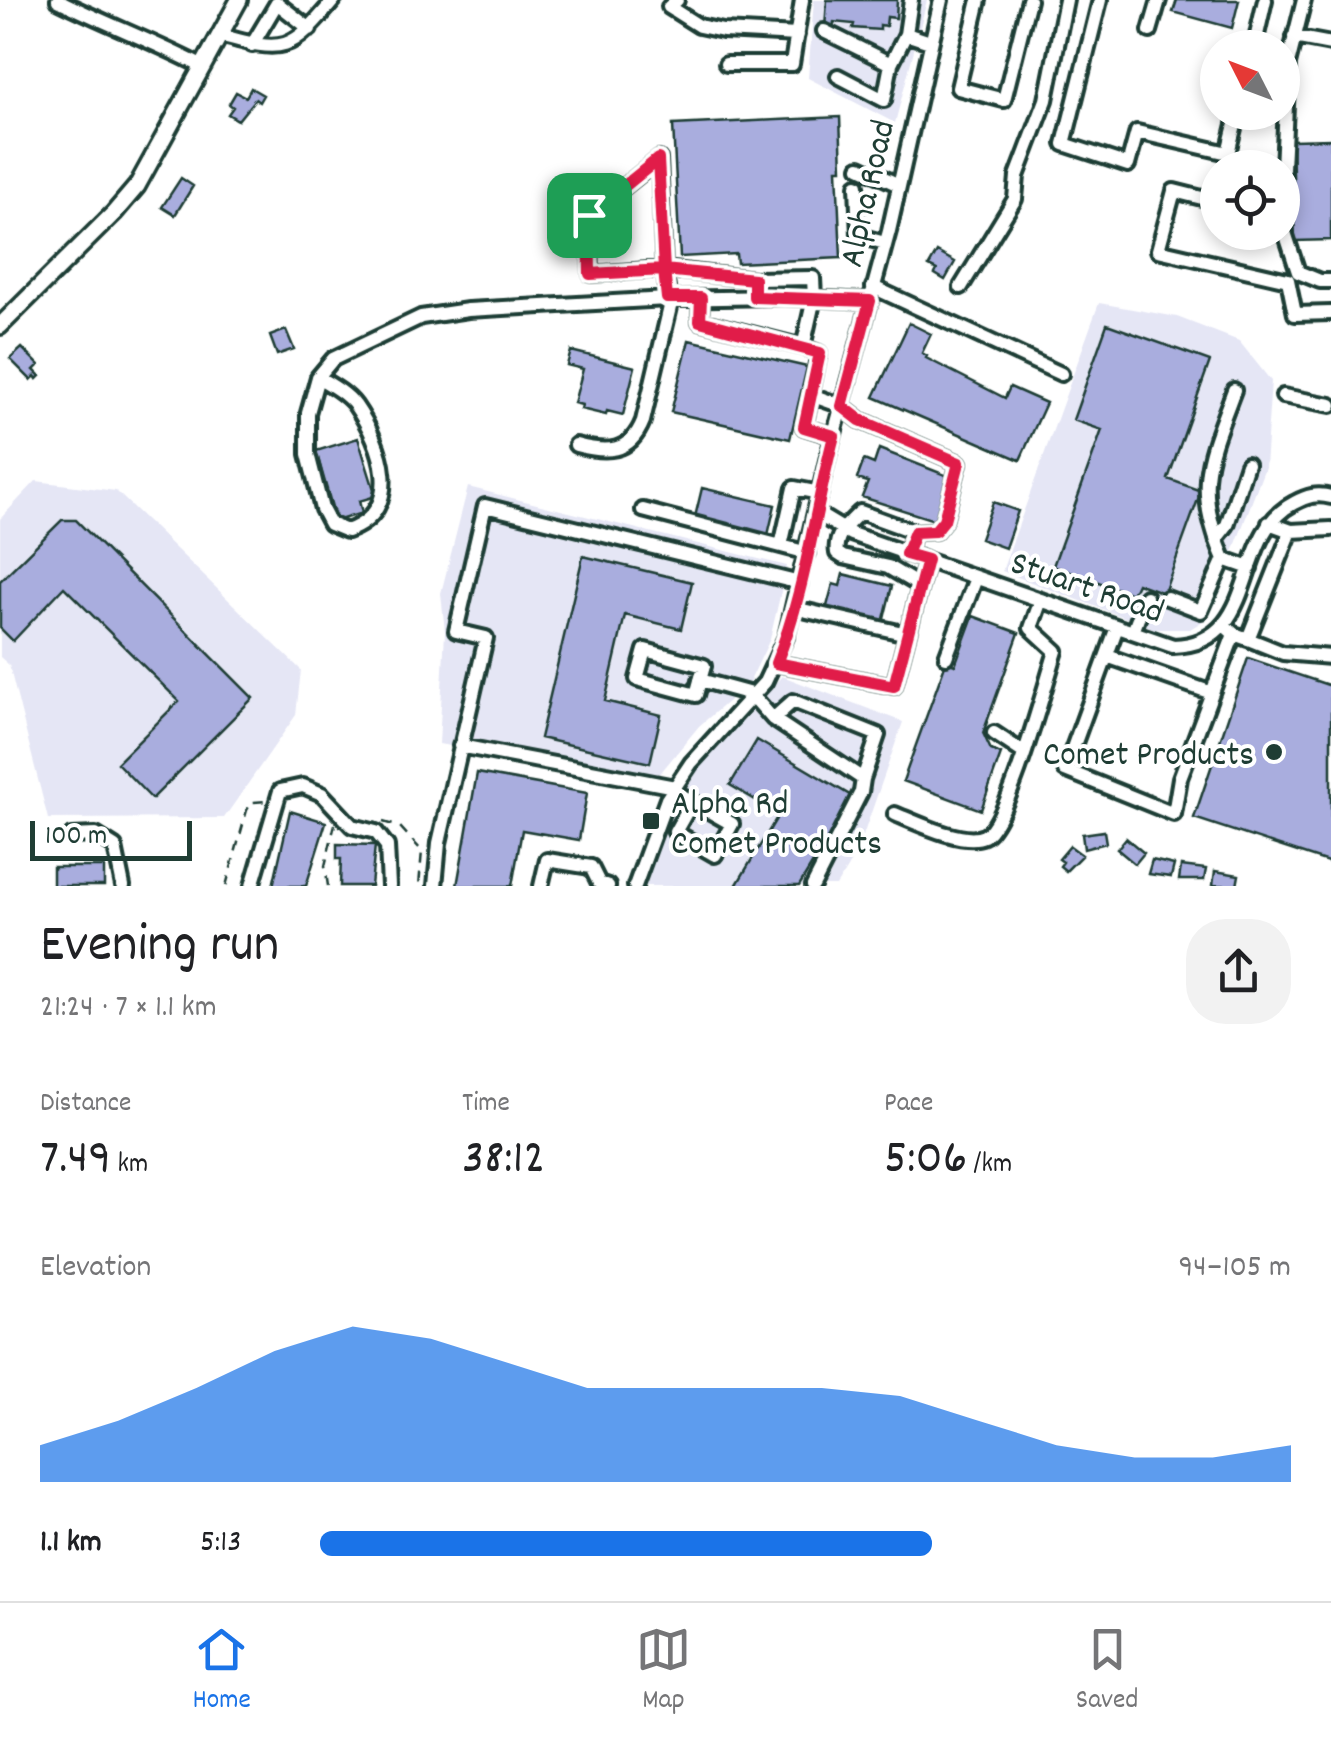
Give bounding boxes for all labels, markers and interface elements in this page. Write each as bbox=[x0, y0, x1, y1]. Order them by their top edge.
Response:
north arrow bbox=[1200, 30, 1300, 130]
map controls bbox=[1200, 30, 1300, 250]
street label: Alpha Road bbox=[829, 116, 911, 273]
button: locate bbox=[1200, 150, 1300, 250]
pin bbox=[547, 173, 632, 258]
icon: arrive bbox=[562, 188, 617, 243]
street label: Stuart Road bbox=[1003, 540, 1170, 639]
place label: Comet Products bbox=[1043, 732, 1254, 782]
marker: Comet Products bbox=[1263, 741, 1285, 763]
place label: Alpha Rd Comet Products bbox=[671, 781, 882, 871]
marker: Alpha Rd Comet Products bbox=[640, 810, 662, 832]
scale bar bbox=[30, 816, 192, 860]
text: 100 m bbox=[45, 818, 107, 858]
text: Evening run bbox=[40, 909, 279, 988]
button: share bbox=[1186, 919, 1291, 1024]
text: 21:24 · 7 × 1.1 km bbox=[40, 986, 217, 1032]
text: Distance bbox=[40, 1085, 131, 1125]
text: Time bbox=[462, 1085, 510, 1125]
text: Pace bbox=[884, 1085, 933, 1125]
text: 7.49 bbox=[40, 1125, 111, 1197]
text: 38:12 bbox=[462, 1125, 545, 1197]
text: 5:06 bbox=[884, 1125, 967, 1197]
text: km bbox=[111, 1146, 148, 1186]
text: /km bbox=[967, 1146, 1012, 1186]
text: Elevation bbox=[40, 1246, 151, 1292]
text: 94–105 m bbox=[1179, 1246, 1291, 1292]
text: 1.1 km bbox=[40, 1521, 102, 1567]
text: 5:13 bbox=[200, 1521, 241, 1567]
tab: Home bbox=[193, 1622, 251, 1722]
tab: Map bbox=[636, 1622, 691, 1722]
tab: Saved bbox=[1076, 1622, 1138, 1722]

